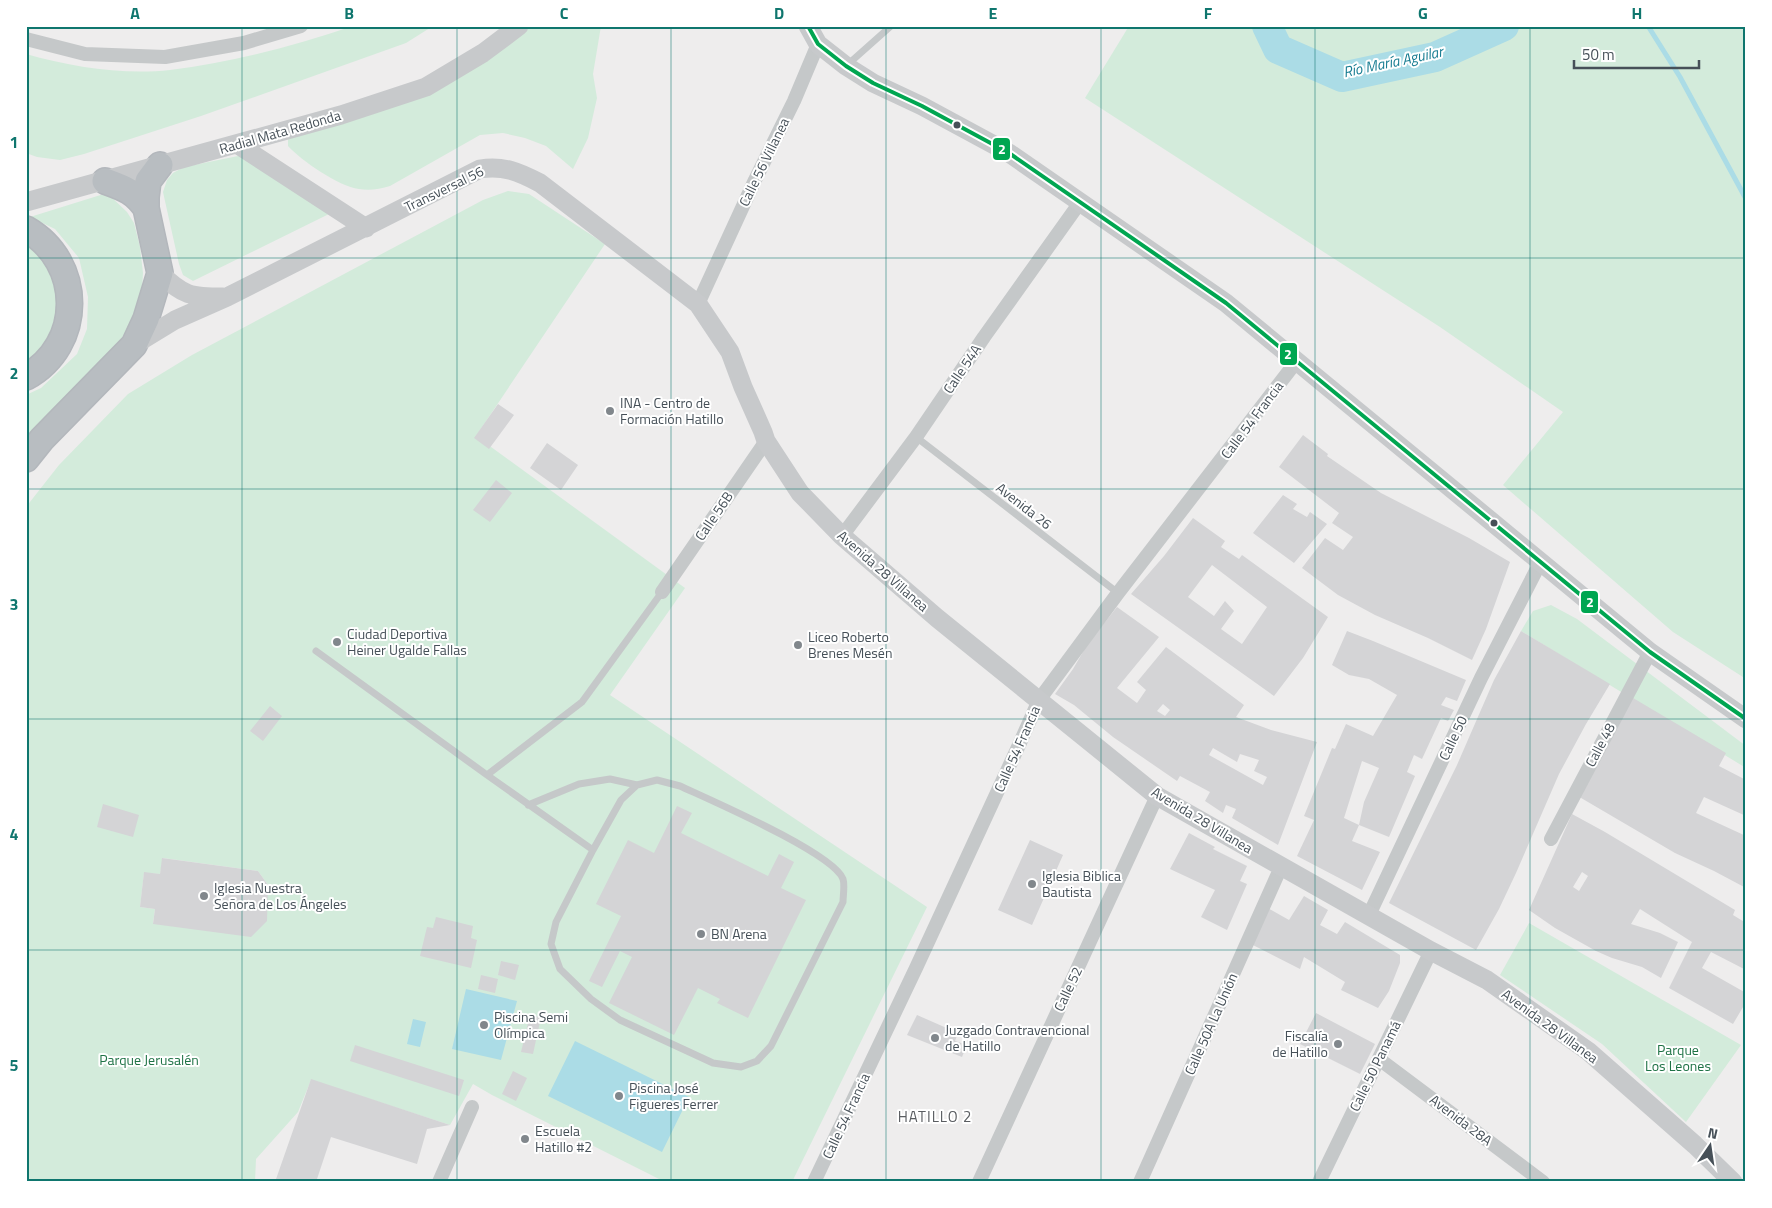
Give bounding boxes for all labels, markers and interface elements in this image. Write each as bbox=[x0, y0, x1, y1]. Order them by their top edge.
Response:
text: A bbox=[130, 1, 140, 25]
text: B bbox=[344, 1, 354, 25]
text: C bbox=[560, 1, 569, 25]
text: D bbox=[774, 1, 784, 25]
text: E bbox=[989, 1, 998, 25]
text: F bbox=[1204, 1, 1213, 25]
text: G bbox=[1418, 1, 1428, 25]
text: H bbox=[1632, 1, 1642, 25]
scale bar bbox=[1574, 38, 1700, 70]
water label: Río María Aguilar bbox=[1341, 39, 1447, 83]
text: 50 m bbox=[1582, 43, 1615, 66]
street label: Radial Mata Redonda bbox=[217, 104, 343, 159]
street label: Calle 56 Villanea bbox=[733, 114, 794, 210]
unlabelled marker bbox=[952, 120, 962, 130]
text: 1 bbox=[10, 130, 18, 154]
line badge: 2 bbox=[992, 137, 1011, 161]
text: 2 bbox=[998, 138, 1006, 159]
street label: Transversal 56 bbox=[401, 160, 487, 217]
street label: Calle 54A bbox=[937, 339, 986, 398]
line badge: 2 bbox=[1279, 342, 1298, 366]
text: 2 bbox=[1284, 343, 1292, 364]
text: 2 bbox=[10, 361, 18, 385]
street label: Calle 54 Francia bbox=[1215, 376, 1288, 463]
place label: INA - Centro de Formación Hatillo bbox=[620, 392, 724, 429]
marker: INA - Centro de Formación Hatillo bbox=[604, 405, 616, 417]
street label: Avenida 26 bbox=[992, 477, 1057, 534]
street label: Calle 56B bbox=[689, 487, 738, 545]
unlabelled marker bbox=[1489, 518, 1499, 528]
street label: Avenida 28 Villanea bbox=[833, 525, 934, 616]
line badge: 2 bbox=[1580, 590, 1599, 614]
text: 2 bbox=[1586, 591, 1594, 612]
text: 3 bbox=[10, 592, 18, 616]
place label: Ciudad Deportiva Heiner Ugalde Fallas bbox=[347, 623, 467, 660]
place label: Liceo Roberto Brenes Mesén bbox=[808, 626, 892, 663]
marker: Ciudad Deportiva Heiner Ugalde Fallas bbox=[331, 636, 343, 648]
marker: Liceo Roberto Brenes Mesén bbox=[792, 639, 804, 651]
street label: Calle 54 Francia bbox=[988, 702, 1045, 795]
street label: Calle 50 bbox=[1433, 712, 1472, 763]
street label: Calle 48 bbox=[1579, 719, 1620, 770]
street label: Avenida 28 Villanea bbox=[1148, 781, 1257, 858]
text: 4 bbox=[10, 822, 19, 846]
place label: Iglesia Biblica Bautista bbox=[1042, 865, 1121, 902]
place label: Iglesia Nuestra Señora de Los Ángeles bbox=[214, 877, 347, 914]
marker: Iglesia Biblica Bautista bbox=[1026, 878, 1038, 890]
marker: Iglesia Nuestra Señora de Los Ángeles bbox=[198, 890, 210, 902]
place label: BN Arena bbox=[711, 923, 767, 944]
marker: BN Arena bbox=[695, 928, 707, 940]
street label: Calle 52 bbox=[1048, 963, 1087, 1014]
street label: Calle 50A La Unión bbox=[1179, 969, 1242, 1078]
street label: Avenida 28 Villanea bbox=[1498, 983, 1603, 1068]
place label: Piscina Semi Olímpica bbox=[494, 1006, 568, 1043]
street label: Calle 50 Panamá bbox=[1344, 1017, 1406, 1115]
marker: Piscina Semi Olímpica bbox=[478, 1019, 490, 1031]
place label: Juzgado Contravencional de Hatillo bbox=[945, 1019, 1090, 1056]
place label: Fiscalía de Hatillo bbox=[1272, 1025, 1328, 1062]
marker: Juzgado Contravencional de Hatillo bbox=[929, 1032, 941, 1044]
marker: Fiscalía de Hatillo bbox=[1332, 1038, 1344, 1050]
park label: Parque Los Leones bbox=[1645, 1039, 1711, 1076]
park label: Parque Jerusalén bbox=[99, 1049, 199, 1070]
text: 5 bbox=[10, 1053, 19, 1077]
street label: Calle 54 Francia bbox=[816, 1069, 875, 1162]
place label: Piscina José Figueres Ferrer bbox=[629, 1077, 718, 1114]
street label: Avenida 28A bbox=[1425, 1089, 1498, 1151]
marker: Piscina José Figueres Ferrer bbox=[613, 1090, 625, 1102]
district label: HATILLO 2 bbox=[898, 1105, 972, 1128]
place label: Escuela Hatillo #2 bbox=[535, 1120, 592, 1157]
north arrow bbox=[1684, 1120, 1734, 1170]
text: N bbox=[1706, 1122, 1720, 1144]
marker: Escuela Hatillo #2 bbox=[519, 1133, 531, 1145]

